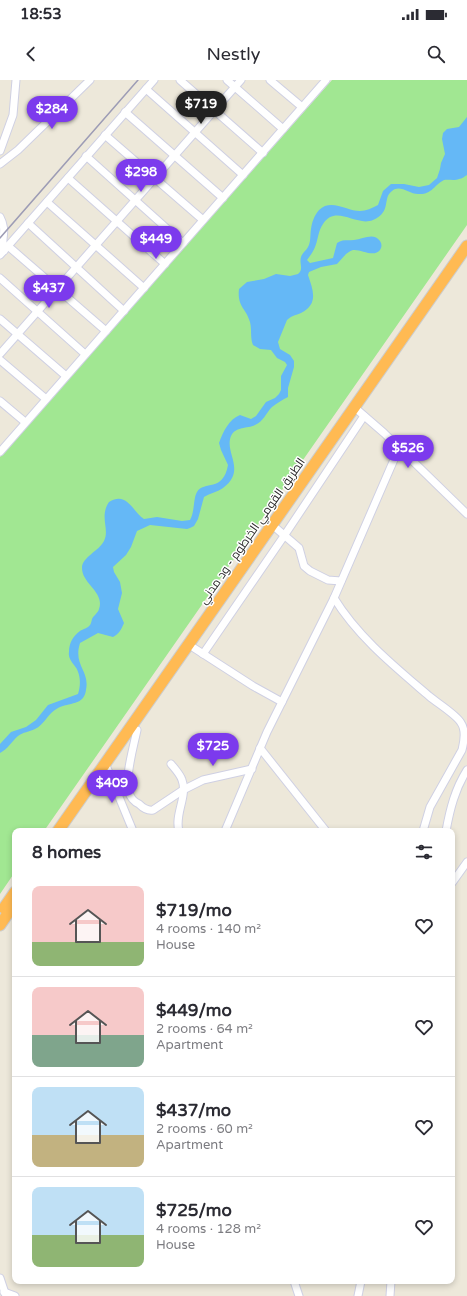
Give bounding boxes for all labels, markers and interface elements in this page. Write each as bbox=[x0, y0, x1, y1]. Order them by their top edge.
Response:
text: 18:53 bbox=[20, 5, 62, 23]
icon: back bbox=[20, 43, 42, 65]
text: Nestly bbox=[207, 43, 260, 65]
icon: search bbox=[425, 43, 447, 65]
pin: $719 bbox=[177, 91, 225, 125]
pin: $284 bbox=[28, 96, 76, 130]
text: $719 bbox=[185, 96, 217, 112]
text: $284 bbox=[36, 101, 68, 117]
pin: $298 bbox=[117, 159, 165, 193]
text: $298 bbox=[125, 164, 157, 180]
pin: $449 bbox=[132, 226, 180, 260]
text: $449 bbox=[140, 231, 172, 247]
pin: $437 bbox=[25, 275, 73, 309]
text: $437 bbox=[33, 280, 65, 296]
pin: $526 bbox=[384, 435, 432, 469]
text: $526 bbox=[392, 440, 424, 456]
street label: الطريق القومي الخرطوم - ود مدني bbox=[196, 455, 310, 608]
pin: $725 bbox=[189, 733, 237, 767]
text: $725 bbox=[197, 738, 229, 754]
pin: $409 bbox=[88, 770, 136, 804]
text: $409 bbox=[96, 775, 128, 791]
icon: filters bbox=[413, 841, 435, 863]
text: 8 homes bbox=[32, 842, 101, 863]
text: $719/mo bbox=[156, 900, 232, 921]
icon: home bbox=[64, 902, 112, 950]
icon: heart bbox=[413, 915, 435, 937]
text: 4 rooms · 140 m² bbox=[156, 921, 261, 937]
text: House bbox=[156, 937, 195, 953]
text: $449/mo bbox=[156, 1000, 232, 1021]
icon: home bbox=[64, 1003, 112, 1051]
icon: heart bbox=[413, 1016, 435, 1038]
text: 2 rooms · 64 m² bbox=[156, 1021, 253, 1037]
text: Apartment bbox=[156, 1037, 223, 1053]
text: $437/mo bbox=[156, 1100, 231, 1121]
icon: home bbox=[64, 1103, 112, 1151]
icon: heart bbox=[413, 1116, 435, 1138]
text: 2 rooms · 60 m² bbox=[156, 1121, 253, 1137]
text: Apartment bbox=[156, 1137, 223, 1153]
text: $725/mo bbox=[156, 1200, 232, 1221]
icon: home bbox=[64, 1203, 112, 1251]
icon: heart bbox=[413, 1216, 435, 1238]
text: 4 rooms · 128 m² bbox=[156, 1221, 261, 1237]
text: House bbox=[156, 1237, 195, 1253]

